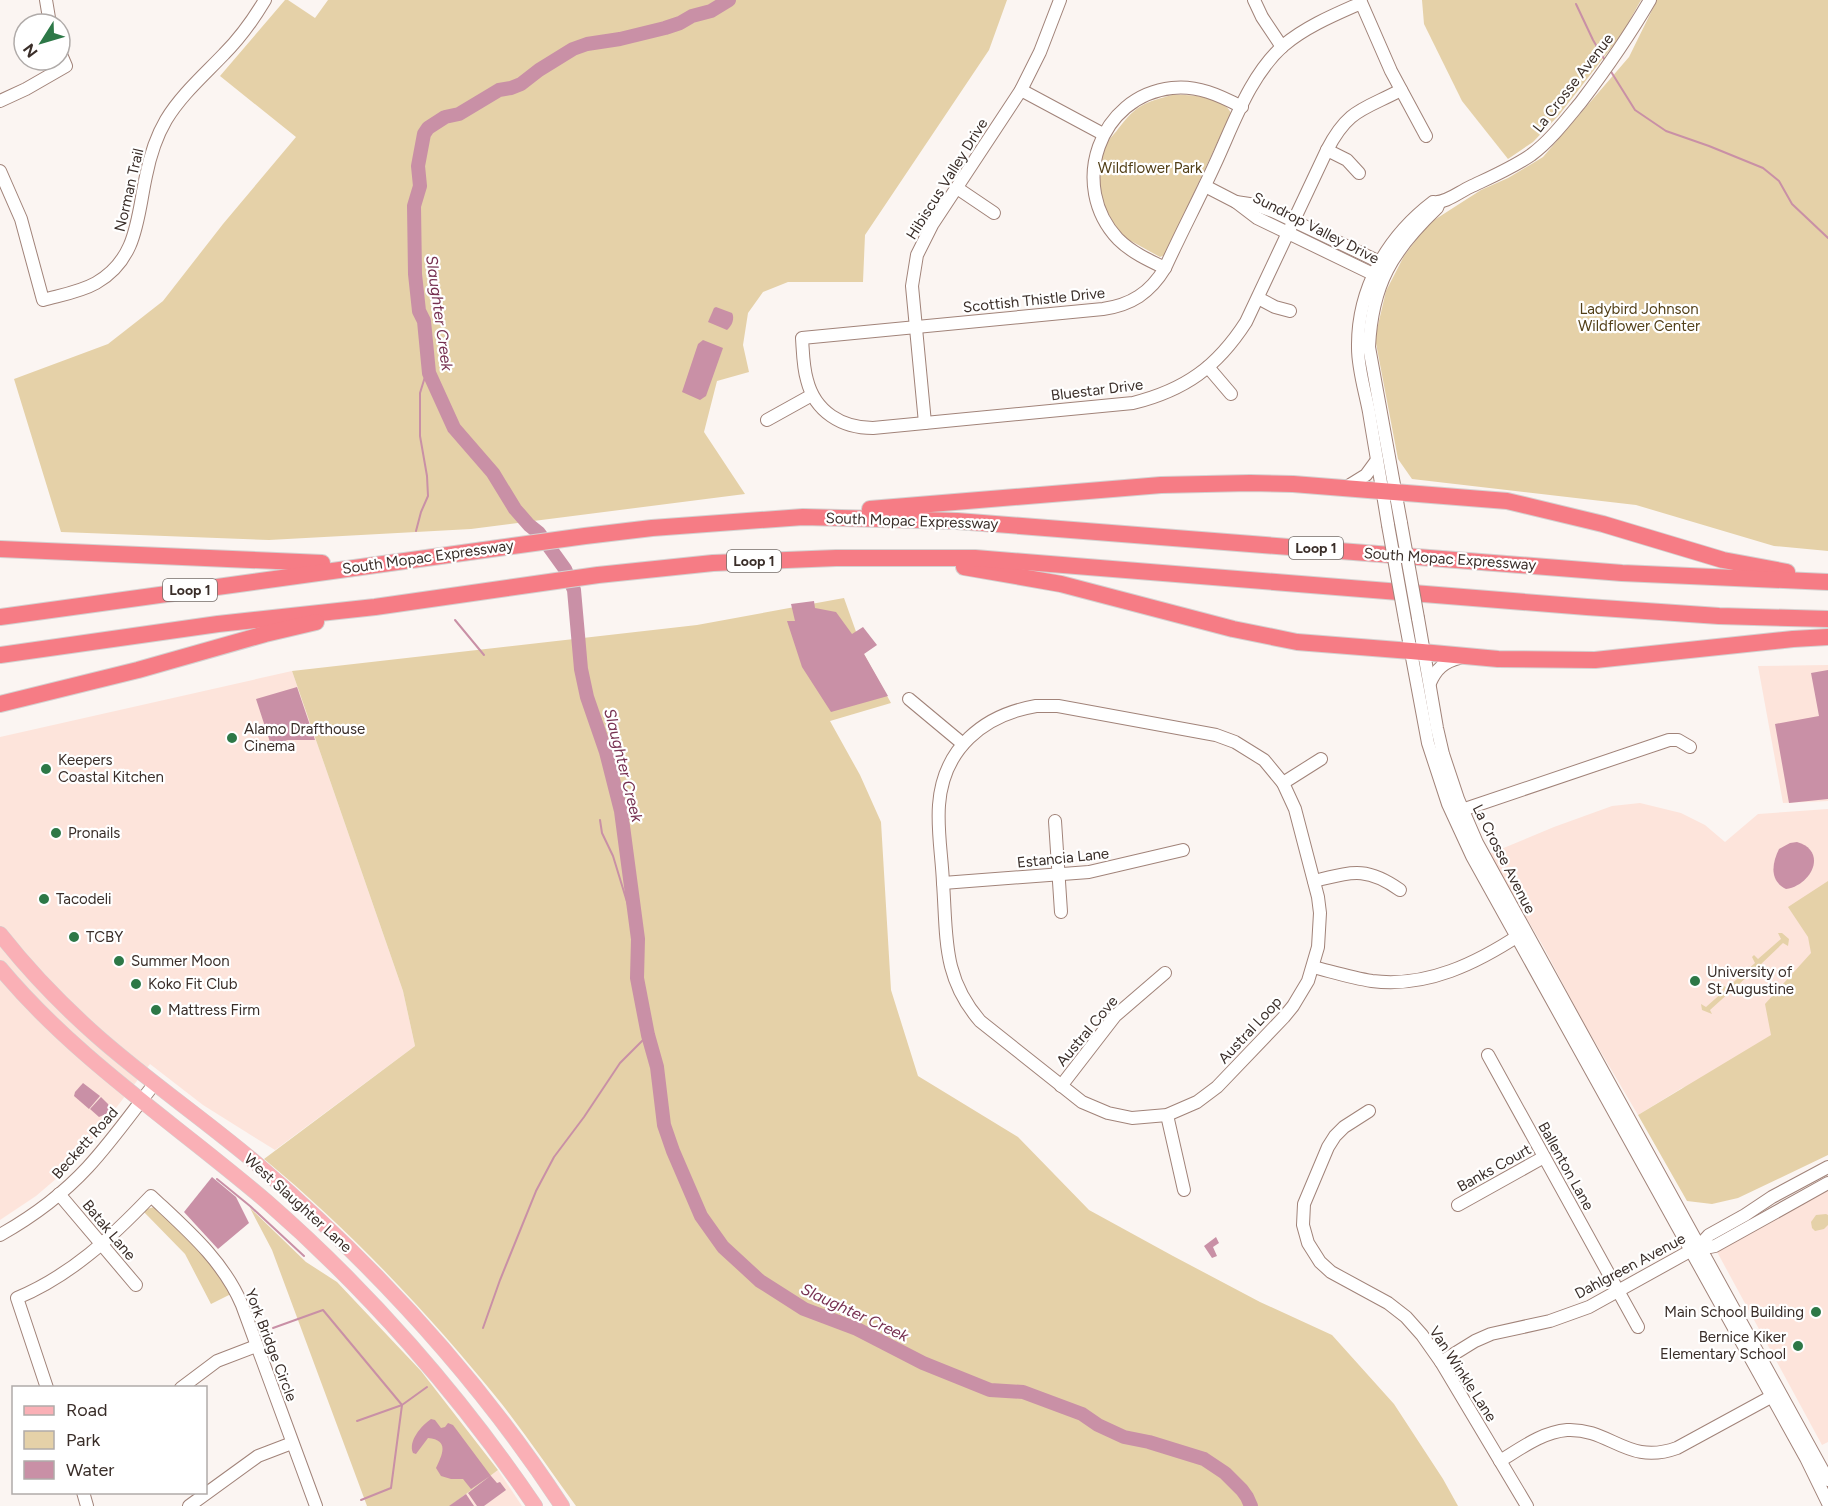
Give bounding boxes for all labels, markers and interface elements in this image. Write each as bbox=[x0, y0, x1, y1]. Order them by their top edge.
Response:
north arrow bbox=[12, 12, 72, 72]
street label: La Crosse Avenue bbox=[1529, 30, 1617, 136]
text: N bbox=[19, 40, 42, 61]
street label: Hibiscus Valley Drive bbox=[902, 115, 992, 243]
street label: Norman Trail bbox=[111, 147, 147, 233]
park label: Wildflower Park bbox=[1098, 159, 1203, 177]
street label: Sundrop Valley Drive bbox=[1250, 188, 1382, 268]
water label: Slaughter Creek bbox=[422, 254, 457, 373]
street label: Scottish Thistle Drive bbox=[962, 284, 1106, 316]
park label: Ladybird Johnson Wildflower Center bbox=[1578, 300, 1700, 335]
street label: Bluestar Drive bbox=[1050, 375, 1144, 405]
street label: South Mopac Expressway bbox=[825, 509, 999, 533]
street label: South Mopac Expressway bbox=[341, 536, 515, 578]
road number: Loop 1 bbox=[1289, 537, 1343, 559]
street label: South Mopac Expressway bbox=[1363, 544, 1537, 574]
road number: Loop 1 bbox=[727, 550, 781, 572]
road number: Loop 1 bbox=[163, 579, 217, 601]
water label: Slaughter Creek bbox=[600, 706, 647, 825]
place label: Alamo Drafthouse Cinema bbox=[244, 720, 365, 755]
marker: Alamo Drafthouse Cinema bbox=[225, 731, 239, 745]
place label: Keepers Coastal Kitchen bbox=[58, 751, 164, 786]
marker: Keepers Coastal Kitchen bbox=[39, 762, 53, 776]
street label: La Crosse Avenue bbox=[1469, 801, 1539, 917]
place label: Pronails bbox=[68, 824, 120, 842]
marker: Pronails bbox=[49, 826, 63, 840]
street label: Estancia Lane bbox=[1016, 844, 1110, 872]
place label: Tacodeli bbox=[56, 890, 112, 908]
marker: Tacodeli bbox=[37, 892, 51, 906]
place label: TCBY bbox=[86, 928, 123, 946]
marker: TCBY bbox=[67, 930, 81, 944]
place label: Summer Moon bbox=[131, 952, 230, 970]
marker: Summer Moon bbox=[112, 954, 126, 968]
place label: University of St Augustine bbox=[1707, 963, 1794, 998]
marker: University of St Augustine bbox=[1688, 974, 1702, 988]
place label: Koko Fit Club bbox=[148, 975, 238, 993]
marker: Koko Fit Club bbox=[129, 977, 143, 991]
street label: Austral Cove bbox=[1052, 992, 1122, 1070]
street label: Austral Loop bbox=[1214, 993, 1286, 1067]
place label: Mattress Firm bbox=[168, 1001, 260, 1019]
marker: Mattress Firm bbox=[149, 1003, 163, 1017]
street label: Beckett Road bbox=[48, 1103, 122, 1183]
street label: Ballenton Lane bbox=[1534, 1119, 1598, 1213]
street label: Banks Court bbox=[1454, 1140, 1534, 1196]
street label: West Slaughter Lane bbox=[240, 1150, 356, 1256]
street label: Batak Lane bbox=[79, 1196, 139, 1264]
street label: Dahlgreen Avenue bbox=[1572, 1229, 1688, 1303]
water label: Slaughter Creek bbox=[798, 1279, 913, 1346]
street label: York Bridge Circle bbox=[241, 1286, 301, 1404]
place label: Main School Building bbox=[1664, 1303, 1804, 1321]
marker: Main School Building bbox=[1809, 1305, 1823, 1319]
street label: Van Winkle Lane bbox=[1425, 1323, 1501, 1425]
place label: Bernice Kiker Elementary School bbox=[1660, 1328, 1786, 1363]
marker: Bernice Kiker Elementary School bbox=[1791, 1339, 1805, 1353]
legend bbox=[12, 1386, 207, 1494]
text: Road bbox=[66, 1399, 107, 1421]
text: Park bbox=[66, 1429, 101, 1451]
text: Water bbox=[66, 1459, 114, 1481]

